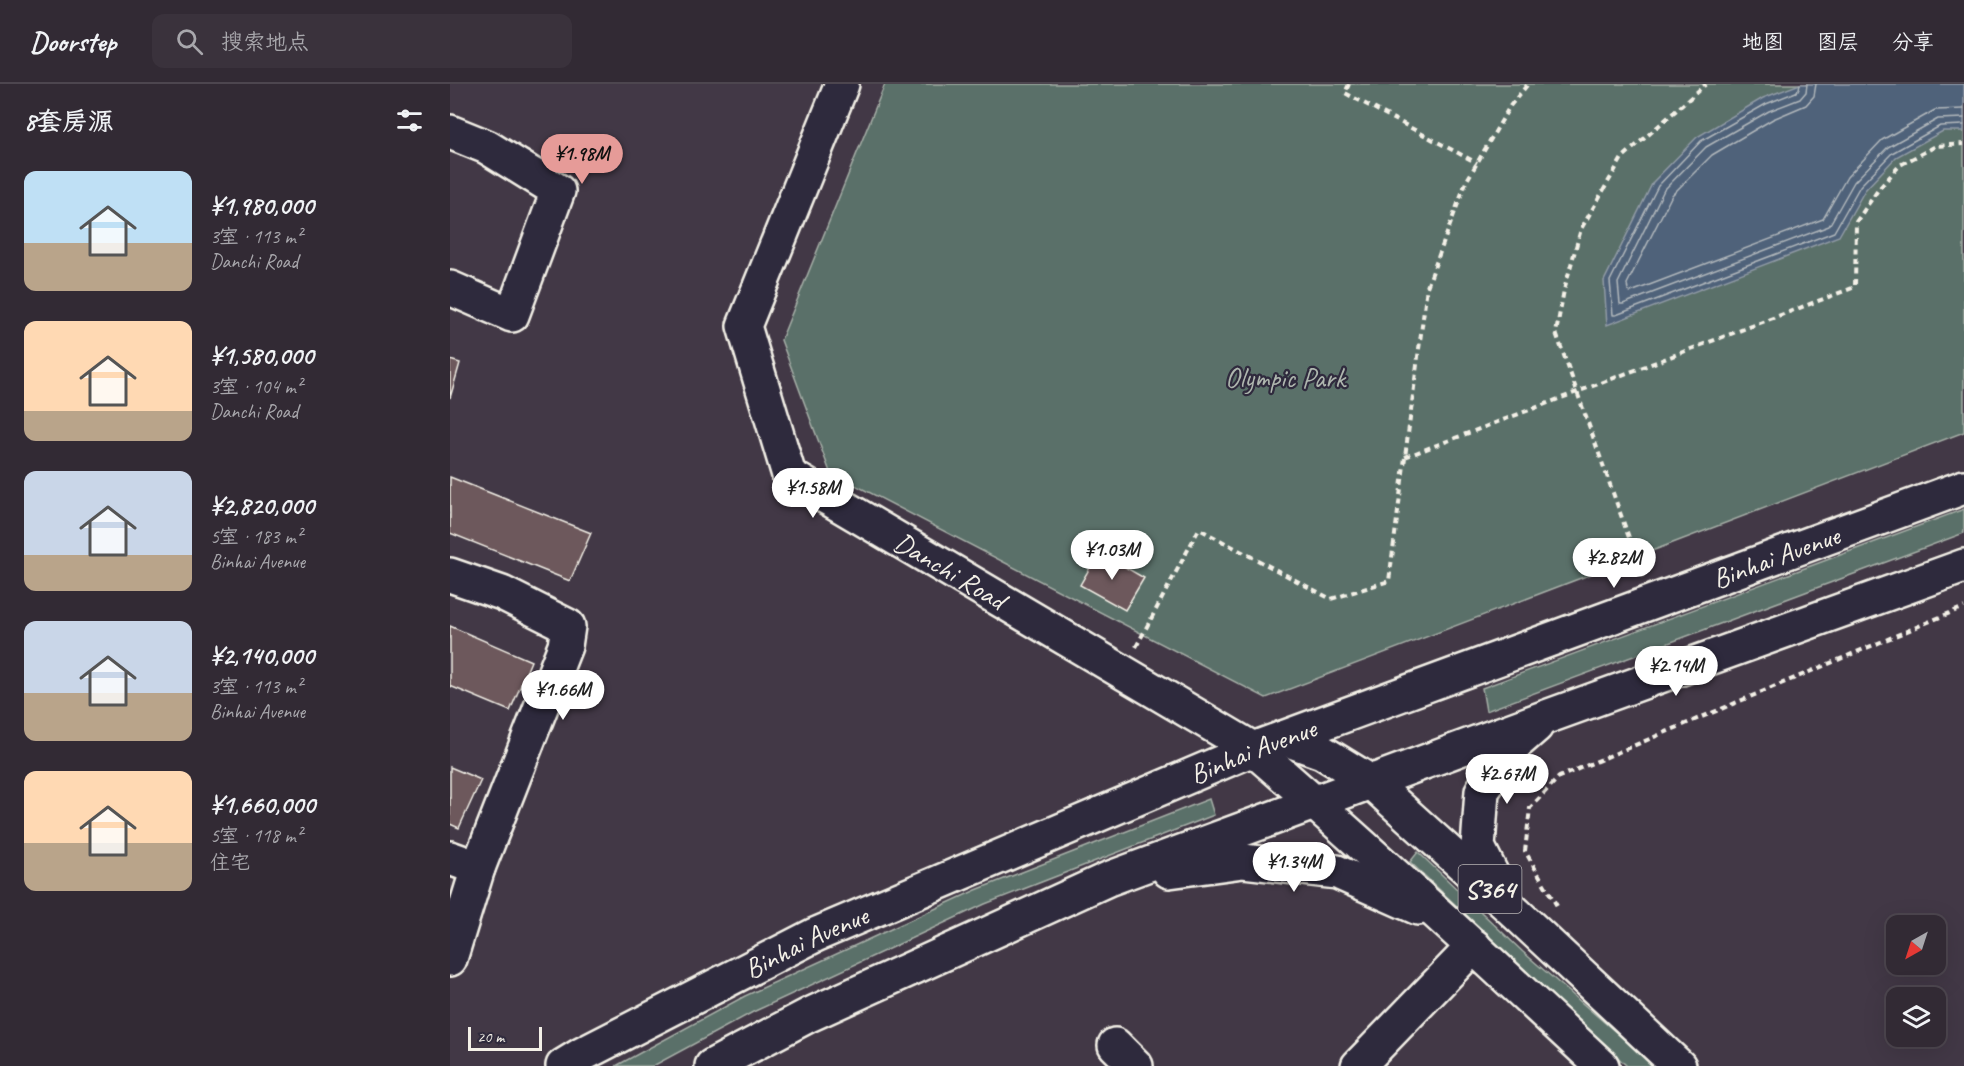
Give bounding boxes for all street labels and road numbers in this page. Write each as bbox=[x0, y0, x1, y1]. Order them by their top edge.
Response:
street label: Binhai Avenue bbox=[1707, 517, 1846, 596]
street label: Danchi Road bbox=[888, 524, 1016, 619]
street label: Binhai Avenue bbox=[1184, 710, 1323, 792]
road number: S364 bbox=[1458, 865, 1522, 913]
street label: Binhai Avenue bbox=[738, 897, 875, 986]

